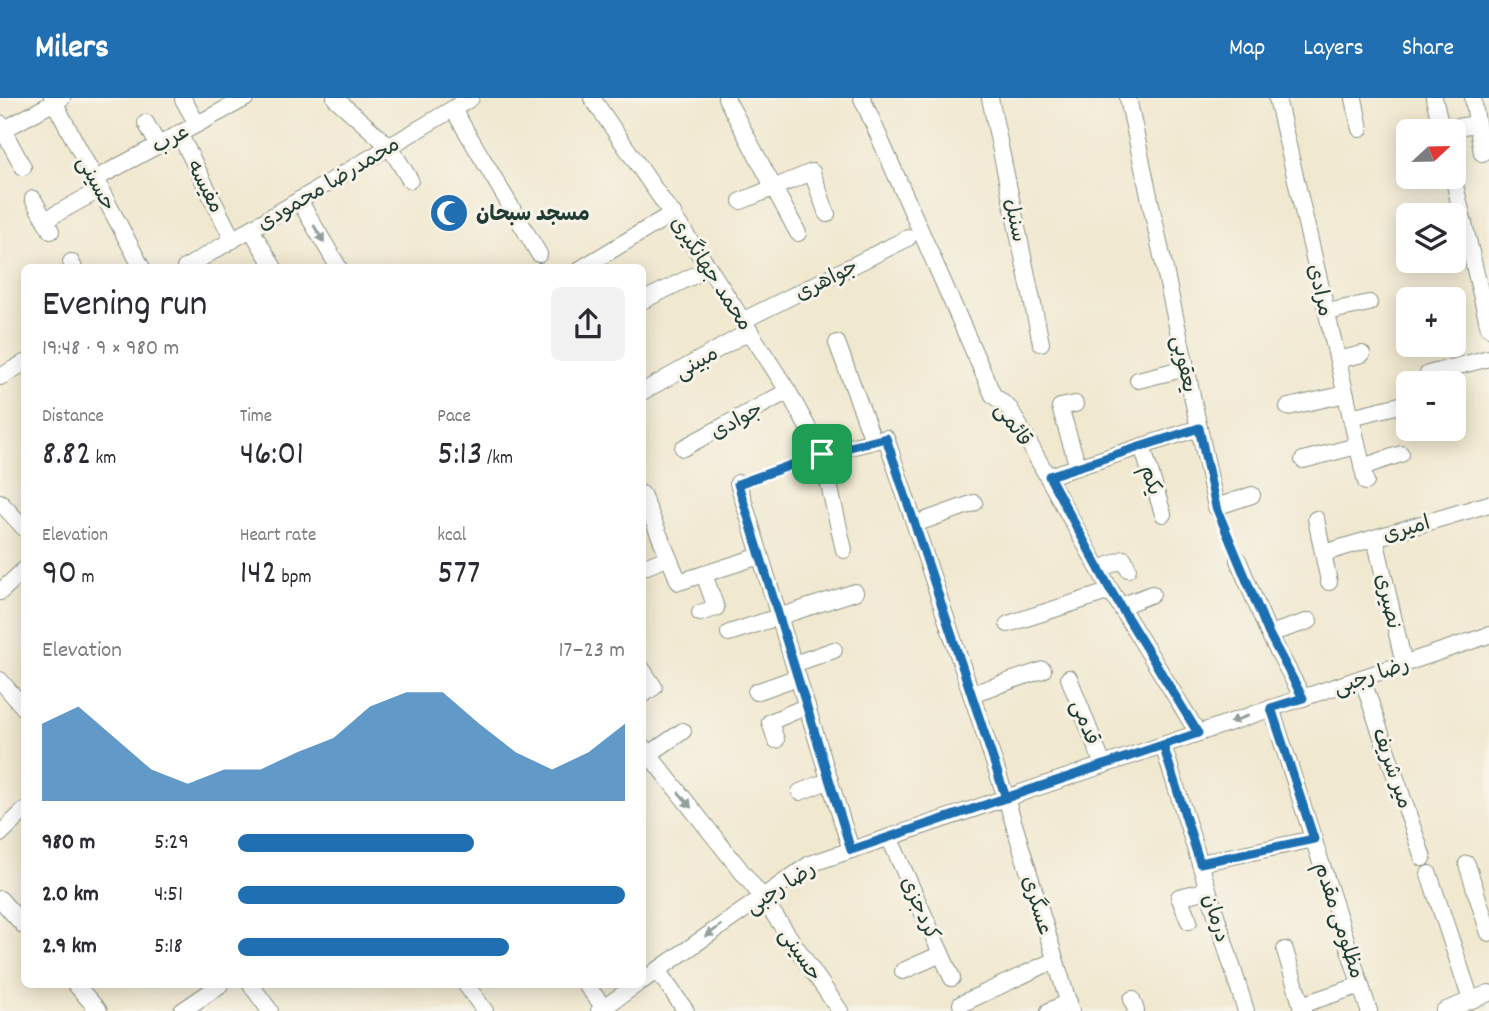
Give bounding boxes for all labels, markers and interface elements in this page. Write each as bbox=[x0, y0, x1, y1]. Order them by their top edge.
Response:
text: Milers bbox=[35, 26, 109, 73]
text: Map bbox=[1229, 32, 1265, 66]
text: Layers bbox=[1303, 32, 1364, 66]
text: Share bbox=[1402, 32, 1454, 66]
street label: عرب bbox=[147, 118, 195, 163]
north arrow bbox=[1396, 119, 1466, 189]
map controls bbox=[1396, 119, 1466, 441]
street label: محمدرضا محمودی bbox=[252, 131, 407, 240]
street label: حسینی bbox=[67, 151, 121, 217]
street label: مفیسه bbox=[177, 156, 229, 219]
mosque icon: مسجد سبحان bbox=[428, 192, 470, 234]
street label: سنبل bbox=[994, 196, 1032, 245]
place label: مسجد سبحان bbox=[476, 201, 590, 231]
button: layers bbox=[1396, 203, 1466, 273]
street label: محمد جهانگیری bbox=[661, 211, 758, 338]
one-way arrow bbox=[313, 225, 325, 244]
street label: جواهری bbox=[791, 253, 864, 310]
street label: مرادی bbox=[1298, 262, 1339, 320]
text: Evening run bbox=[42, 279, 207, 334]
button: share bbox=[551, 287, 625, 361]
button: + bbox=[1396, 287, 1466, 357]
text: 19:48 · 9 × 980 m bbox=[42, 333, 179, 366]
street label: یعقوبی bbox=[1161, 333, 1203, 396]
street label: مبینی bbox=[670, 340, 725, 389]
button: − bbox=[1396, 371, 1466, 441]
street label: جوادی bbox=[706, 396, 769, 449]
street label: قائمی bbox=[985, 397, 1038, 454]
text: Distance bbox=[42, 404, 104, 431]
text: Time bbox=[240, 404, 272, 431]
text: Pace bbox=[437, 404, 471, 431]
pin bbox=[792, 424, 852, 484]
text: 8.82 bbox=[42, 431, 91, 481]
text: 46:01 bbox=[240, 431, 304, 481]
text: 5:13 bbox=[437, 431, 483, 481]
icon: arrive bbox=[803, 435, 841, 473]
text: km bbox=[91, 446, 116, 473]
text: /km bbox=[483, 446, 513, 473]
street label: یکم bbox=[1130, 462, 1168, 499]
street label: امیری bbox=[1379, 509, 1434, 552]
text: Elevation bbox=[42, 523, 108, 550]
text: Heart rate bbox=[240, 523, 316, 550]
text: kcal bbox=[437, 523, 466, 550]
text: 90 bbox=[42, 550, 77, 600]
text: 142 bbox=[240, 550, 277, 600]
text: 577 bbox=[437, 550, 480, 600]
text: m bbox=[77, 565, 95, 592]
text: bpm bbox=[277, 565, 312, 592]
street label: نصیری bbox=[1365, 571, 1407, 632]
text: Elevation bbox=[42, 635, 122, 668]
text: 17–23 m bbox=[558, 635, 625, 668]
street label: رضا رجبی bbox=[1330, 651, 1414, 705]
street label: قدمی bbox=[1061, 696, 1105, 750]
one-way arrow bbox=[1228, 714, 1249, 725]
street label: میر شریف bbox=[1362, 724, 1418, 813]
one-way arrow bbox=[677, 790, 692, 808]
text: 980 m bbox=[42, 827, 95, 860]
text: 5:29 bbox=[154, 827, 189, 860]
street label: رضا رجبی bbox=[741, 856, 823, 923]
street label: مظلومی مقدم bbox=[1304, 859, 1370, 983]
street label: کردجزی bbox=[891, 872, 946, 946]
street label: عسگری bbox=[1012, 872, 1058, 939]
text: 2.0 km bbox=[42, 879, 99, 912]
text: 4:51 bbox=[154, 879, 183, 912]
street label: درمان bbox=[1193, 891, 1236, 947]
street label: حسینی bbox=[770, 923, 827, 988]
one-way arrow bbox=[704, 924, 722, 938]
text: 2.9 km bbox=[42, 931, 97, 964]
text: 5:18 bbox=[154, 931, 183, 964]

